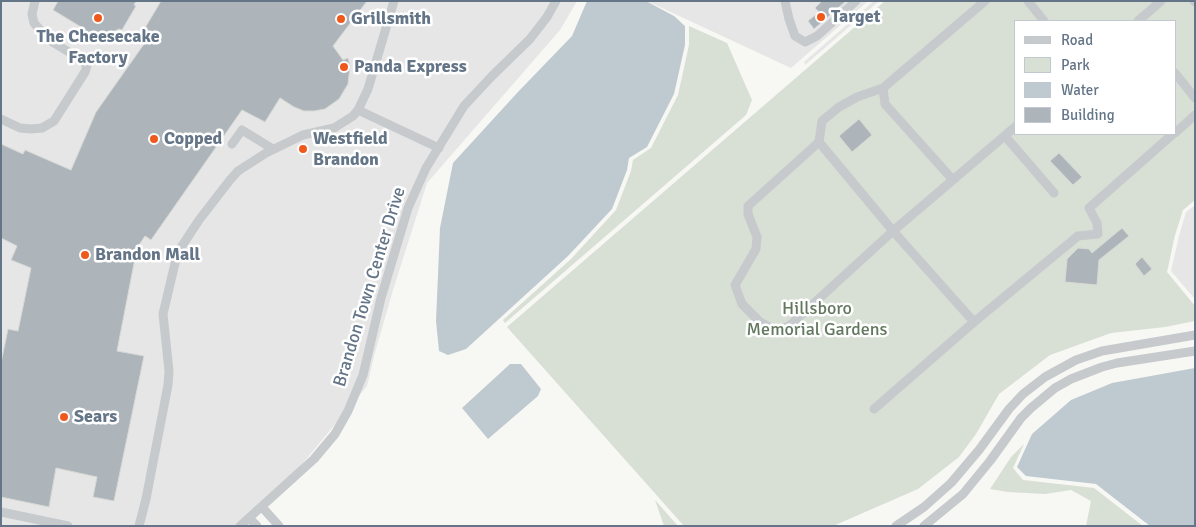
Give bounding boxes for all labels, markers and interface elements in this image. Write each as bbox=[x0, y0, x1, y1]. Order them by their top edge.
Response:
place label: Target bbox=[831, 6, 880, 28]
place label: Grillsmith bbox=[351, 8, 431, 30]
marker: Target bbox=[815, 11, 827, 23]
marker: The Cheesecake Factory bbox=[92, 12, 104, 24]
marker: Grillsmith bbox=[335, 13, 347, 25]
legend bbox=[1014, 20, 1176, 135]
place label: The Cheesecake Factory bbox=[36, 26, 160, 68]
text: Road bbox=[1061, 31, 1093, 49]
place label: Panda Express bbox=[354, 56, 467, 78]
text: Park bbox=[1061, 56, 1090, 74]
marker: Panda Express bbox=[338, 61, 350, 73]
text: Water bbox=[1061, 81, 1099, 99]
text: Building bbox=[1061, 106, 1115, 124]
place label: Copped bbox=[164, 128, 222, 150]
place label: Westfield Brandon bbox=[313, 128, 388, 170]
marker: Copped bbox=[148, 133, 160, 145]
marker: Westfield Brandon bbox=[297, 143, 309, 155]
street label: Brandon Town Center Drive bbox=[329, 185, 411, 389]
place label: Brandon Mall bbox=[95, 244, 200, 266]
marker: Brandon Mall bbox=[79, 249, 91, 261]
park label: Hillsboro Memorial Gardens bbox=[747, 298, 887, 340]
place label: Sears bbox=[74, 406, 117, 428]
marker: Sears bbox=[58, 411, 70, 423]

